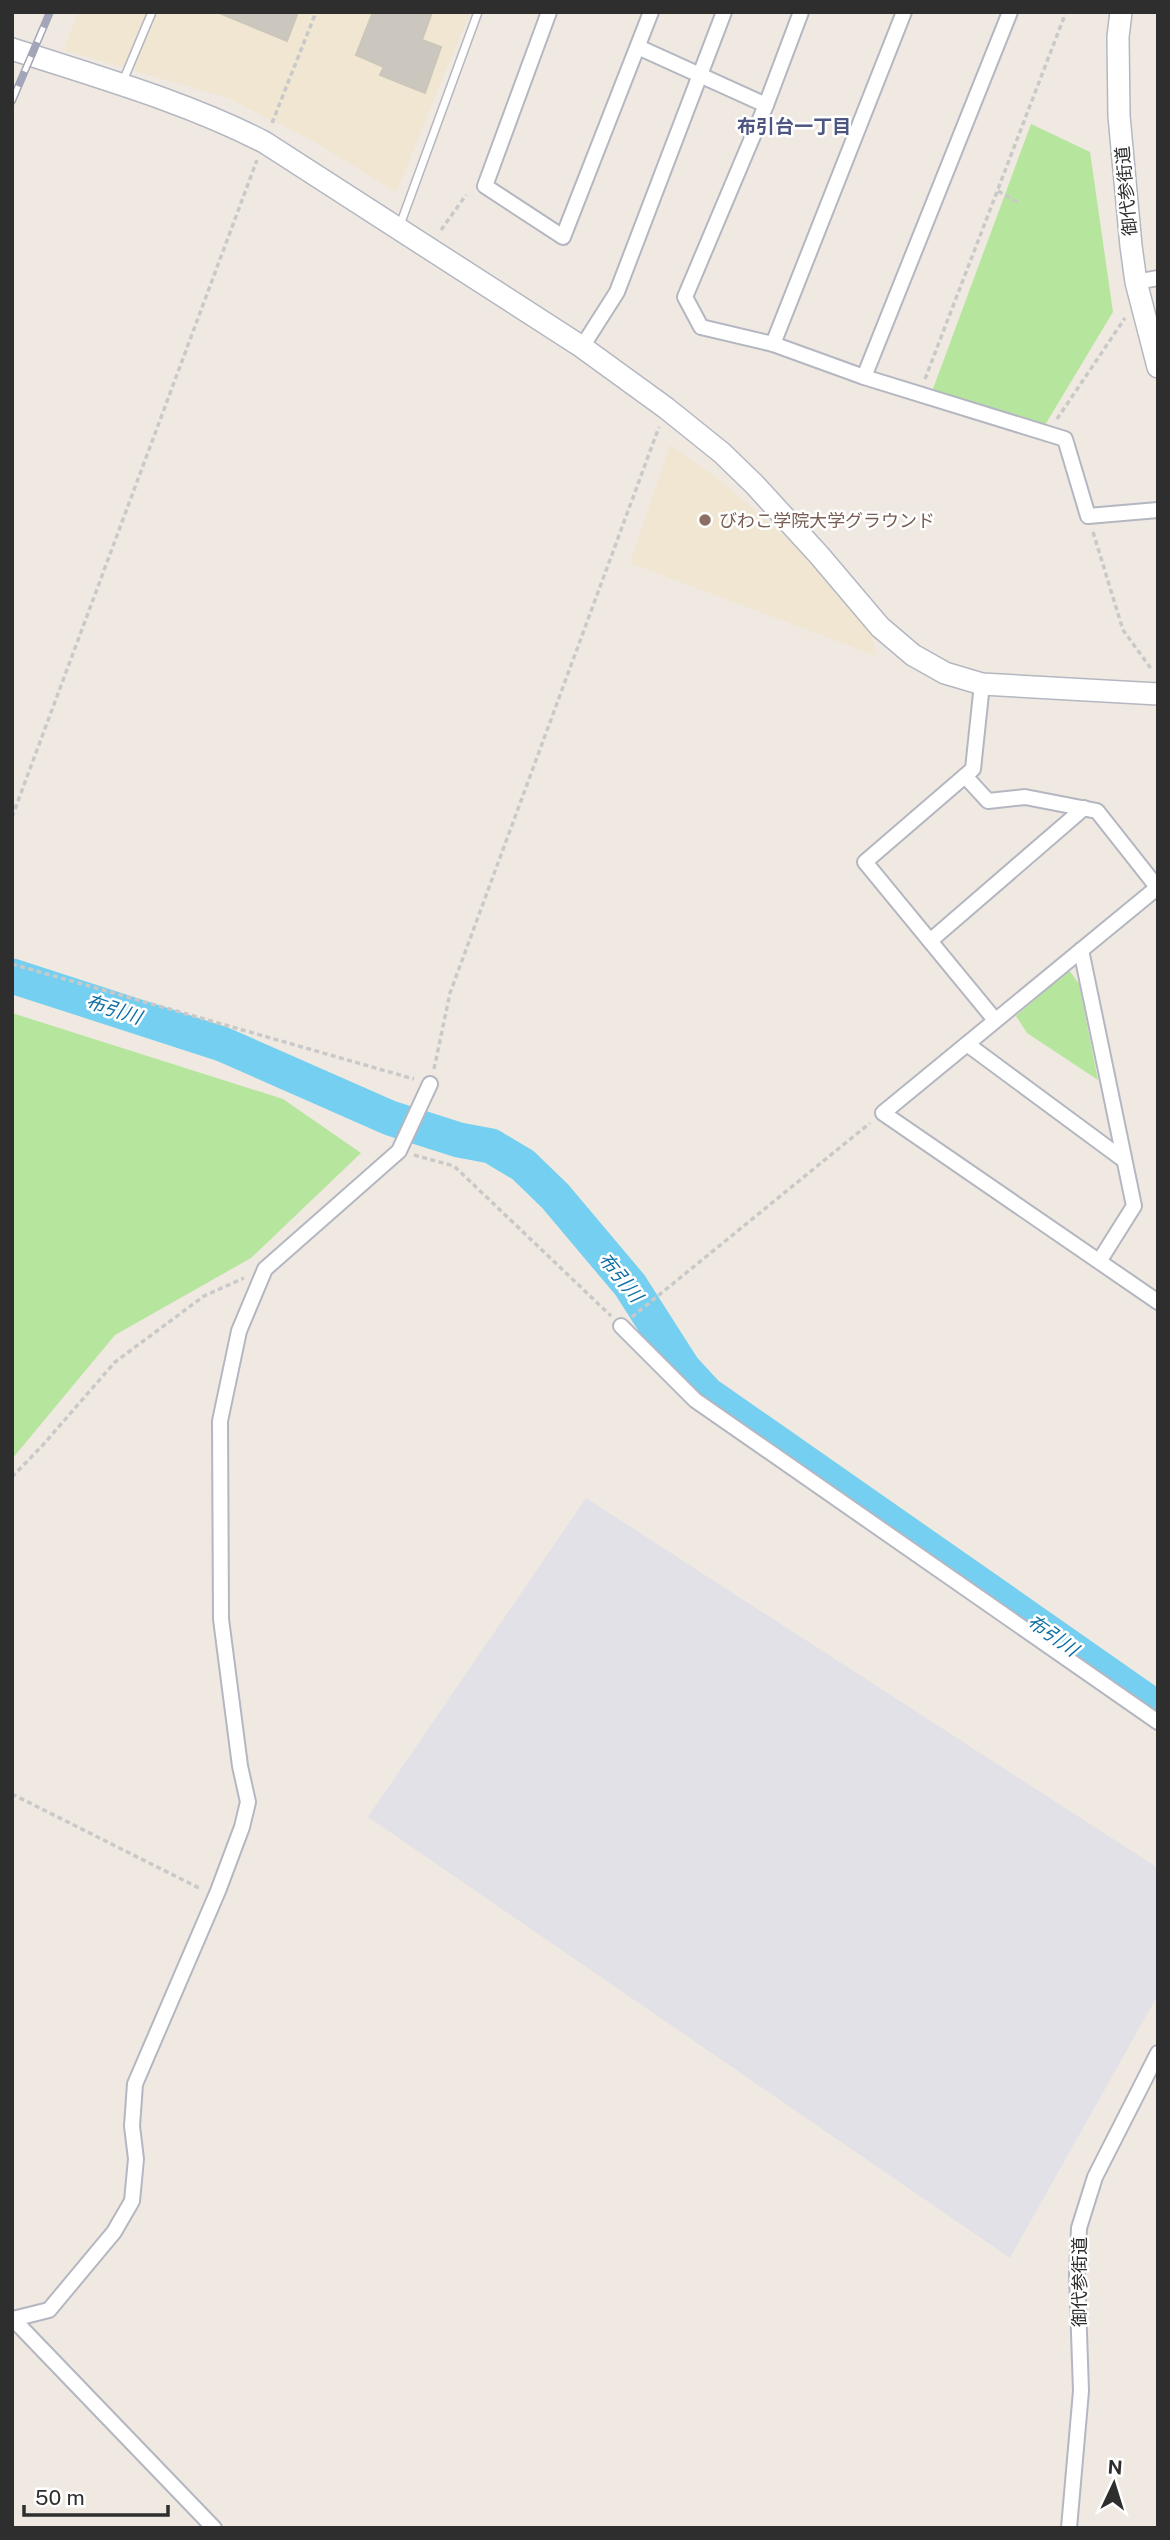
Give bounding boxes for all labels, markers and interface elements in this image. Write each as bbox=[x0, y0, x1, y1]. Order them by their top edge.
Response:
district label: 布引台一丁目 bbox=[737, 115, 851, 137]
street label: 御代参街道 bbox=[1112, 145, 1140, 237]
place label: びわこ学院大学グラウンド bbox=[719, 510, 935, 531]
marker: びわこ学院大学グラウンド bbox=[697, 512, 713, 528]
water label: 布引川 bbox=[83, 990, 146, 1029]
water label: 布引川 bbox=[595, 1248, 649, 1308]
water label: 布引川 bbox=[1023, 1610, 1084, 1662]
street label: 御代参街道 bbox=[1069, 2237, 1090, 2327]
north arrow bbox=[1079, 2449, 1149, 2519]
text: N bbox=[1107, 2456, 1123, 2479]
scale bar bbox=[24, 2474, 168, 2518]
text: 50 m bbox=[35, 2485, 85, 2510]

